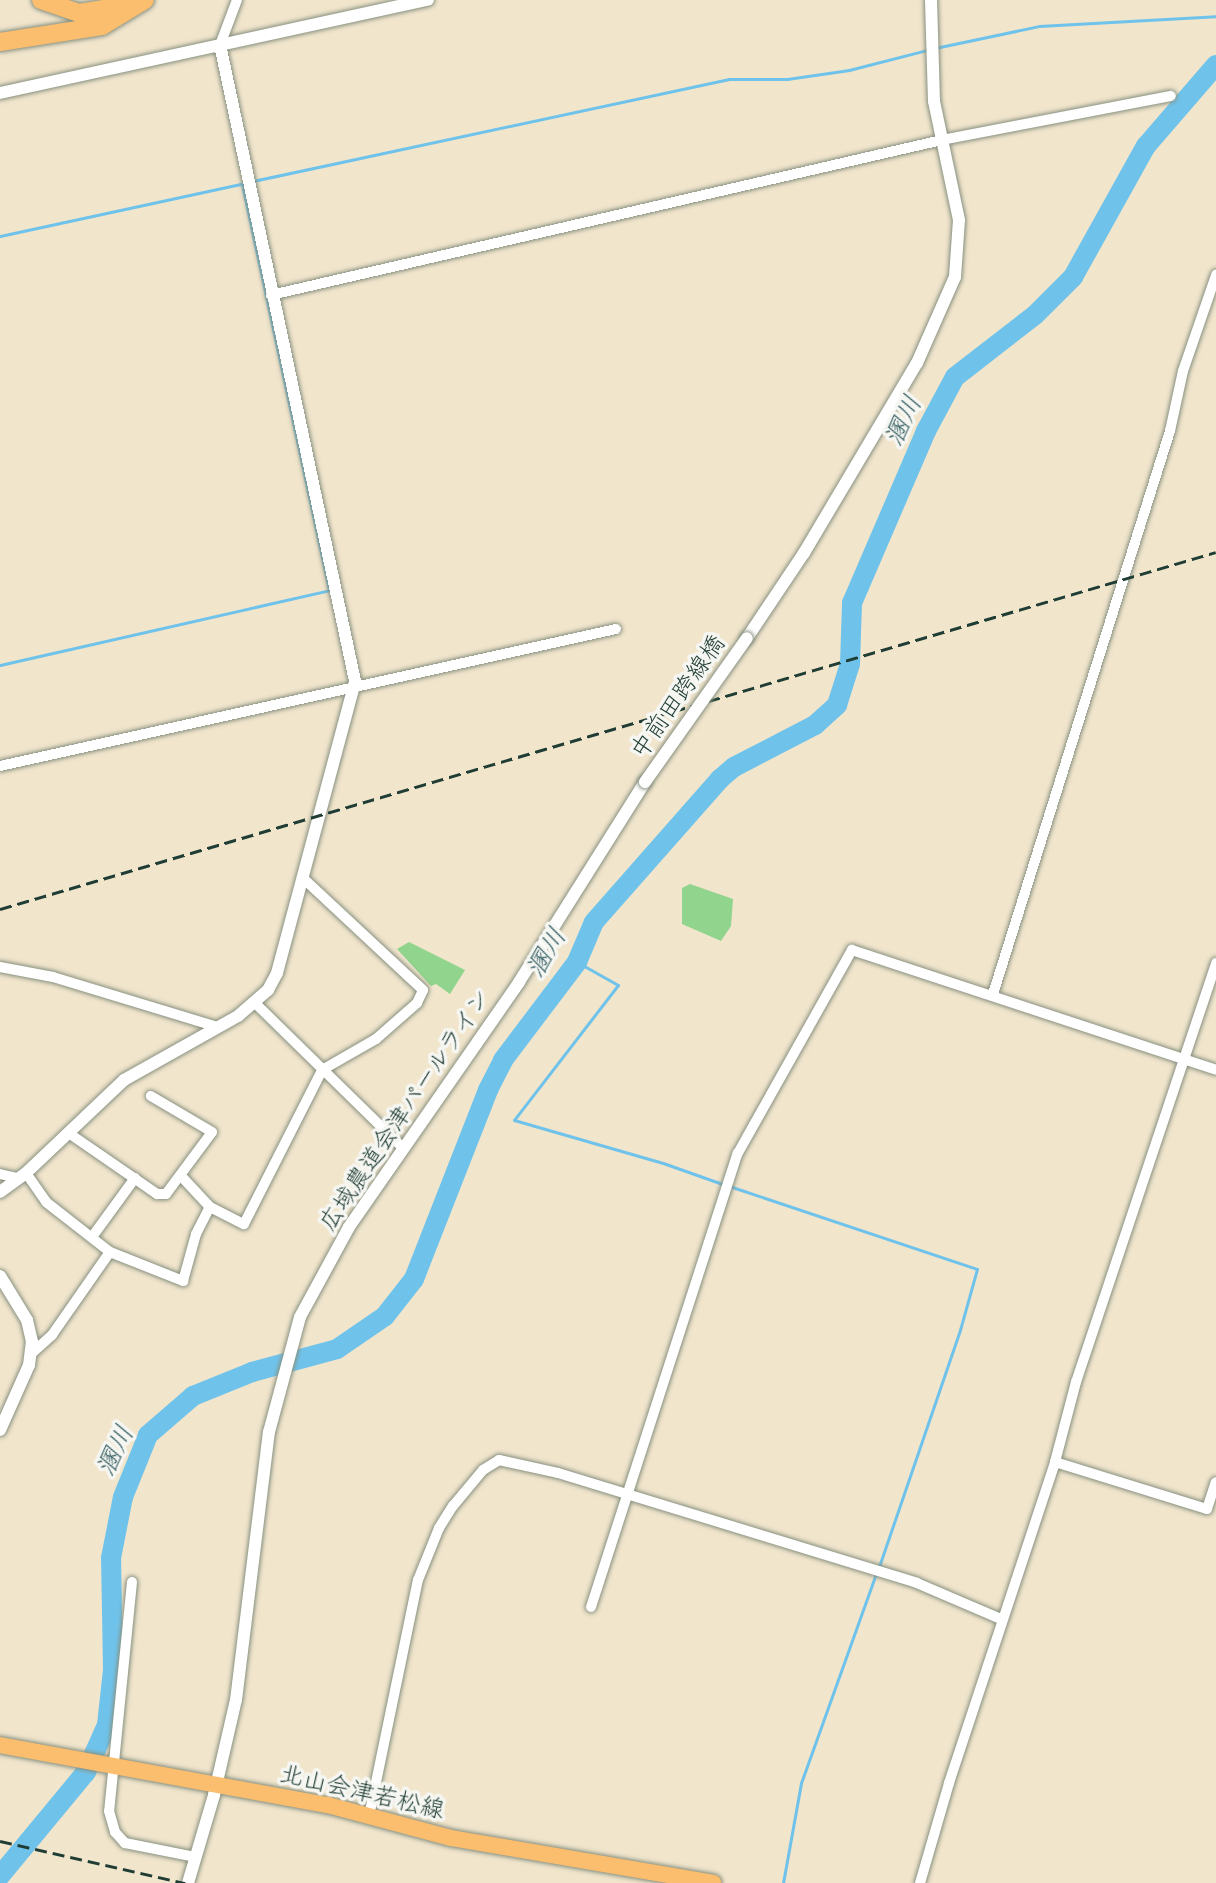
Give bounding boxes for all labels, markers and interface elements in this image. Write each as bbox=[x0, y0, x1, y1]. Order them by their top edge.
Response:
water label: 溷川 bbox=[879, 391, 929, 451]
street label: 中前田跨線橋 bbox=[625, 630, 731, 764]
water label: 溷川 bbox=[520, 923, 574, 983]
street label: 広域農道会津パールライン bbox=[313, 983, 497, 1237]
water label: 溷川 bbox=[91, 1421, 141, 1481]
street label: 北山会津若松線 bbox=[277, 1759, 447, 1825]

